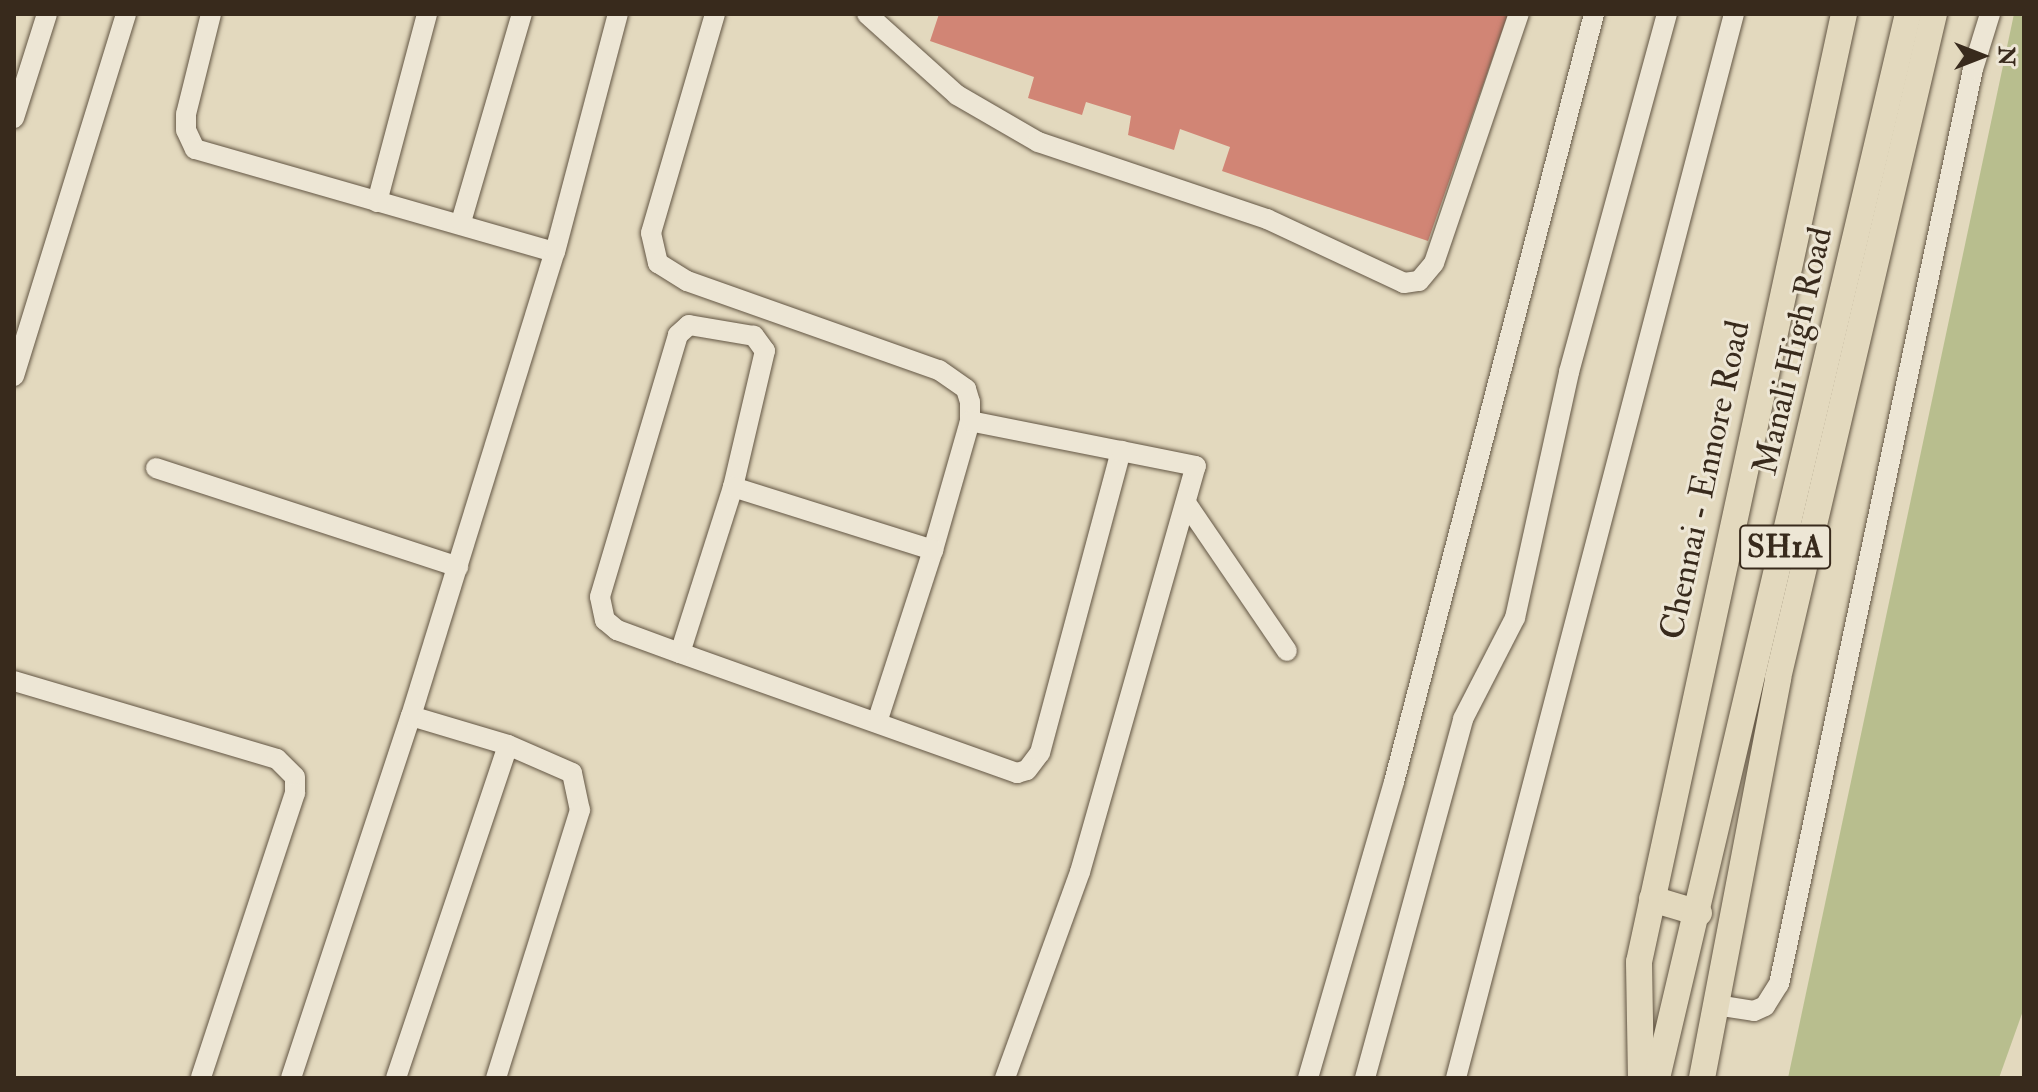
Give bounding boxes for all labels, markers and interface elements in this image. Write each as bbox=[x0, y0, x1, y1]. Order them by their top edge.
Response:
north arrow bbox=[1942, 16, 2022, 96]
text: N bbox=[1992, 46, 2020, 66]
street label: Manali High Road bbox=[1745, 223, 1841, 479]
street label: Chennai - Ennore Road bbox=[1651, 317, 1759, 643]
road number: SH1A bbox=[1739, 519, 1831, 575]

